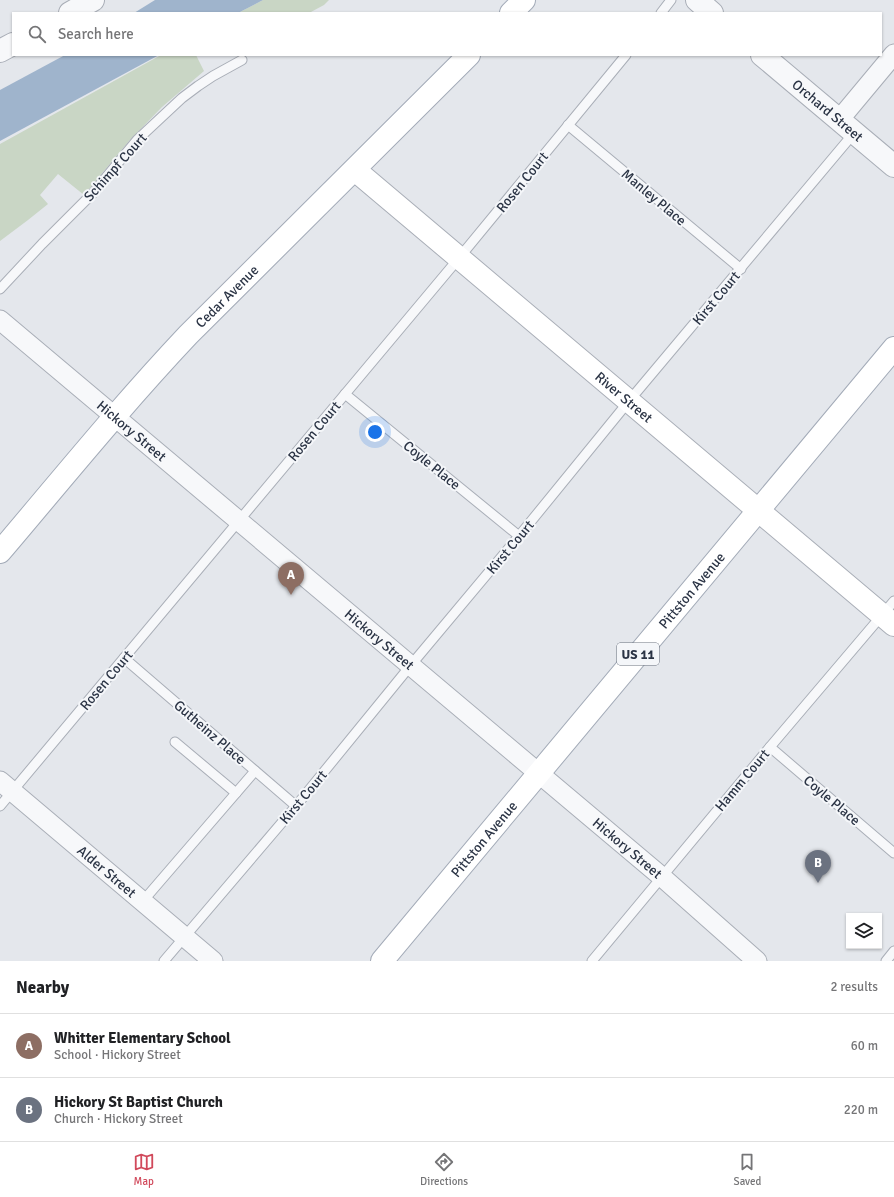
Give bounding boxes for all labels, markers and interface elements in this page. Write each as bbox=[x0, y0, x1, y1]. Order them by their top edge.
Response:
search box bbox=[12, 12, 882, 56]
icon: search bbox=[26, 23, 48, 45]
text: Search here bbox=[58, 25, 134, 43]
street label: Orchard Street bbox=[789, 76, 867, 145]
street label: Schimpf Court bbox=[80, 130, 150, 205]
street label: Rosen Court bbox=[493, 149, 552, 216]
street label: Manley Place bbox=[618, 165, 689, 229]
street label: Cedar Avenue bbox=[192, 262, 262, 332]
street label: Kirst Court bbox=[689, 268, 744, 329]
street label: River Street bbox=[591, 368, 656, 427]
street label: Hickory Street bbox=[93, 397, 170, 465]
street label: Rosen Court bbox=[284, 398, 344, 465]
your location bbox=[365, 422, 385, 442]
street label: Coyle Place bbox=[400, 437, 464, 494]
street label: Kirst Court bbox=[483, 517, 538, 578]
street label: Pittston Avenue bbox=[655, 549, 729, 632]
pin: A bbox=[278, 562, 304, 595]
street label: Hickory Street bbox=[341, 606, 417, 674]
road number: US 11 bbox=[617, 643, 659, 665]
street label: Rosen Court bbox=[76, 647, 136, 714]
street label: Gutheinz Place bbox=[170, 697, 249, 768]
street label: Hamm Court bbox=[712, 746, 773, 815]
street label: Kirst Court bbox=[276, 767, 331, 828]
street label: Coyle Place bbox=[800, 772, 863, 829]
street label: Pittston Avenue bbox=[448, 798, 521, 881]
street label: Hickory Street bbox=[589, 814, 665, 882]
street label: Alder Street bbox=[74, 842, 140, 901]
pin: B bbox=[805, 850, 831, 883]
map controls bbox=[846, 913, 882, 949]
button: layers bbox=[846, 913, 882, 949]
text: Nearby bbox=[16, 977, 69, 998]
text: 2 results bbox=[830, 979, 878, 995]
text: Whitter Elementary School bbox=[54, 1029, 231, 1047]
text: A bbox=[25, 1038, 33, 1054]
text: 60 m bbox=[851, 1038, 878, 1054]
text: School · Hickory Street bbox=[54, 1047, 181, 1063]
text: Hickory St Baptist Church bbox=[54, 1093, 223, 1111]
text: B bbox=[25, 1102, 33, 1118]
text: 220 m bbox=[844, 1102, 878, 1118]
text: Church · Hickory Street bbox=[54, 1111, 183, 1127]
tab: Map bbox=[133, 1151, 155, 1188]
tab: Directions bbox=[420, 1151, 468, 1188]
tab: Saved bbox=[734, 1151, 761, 1188]

